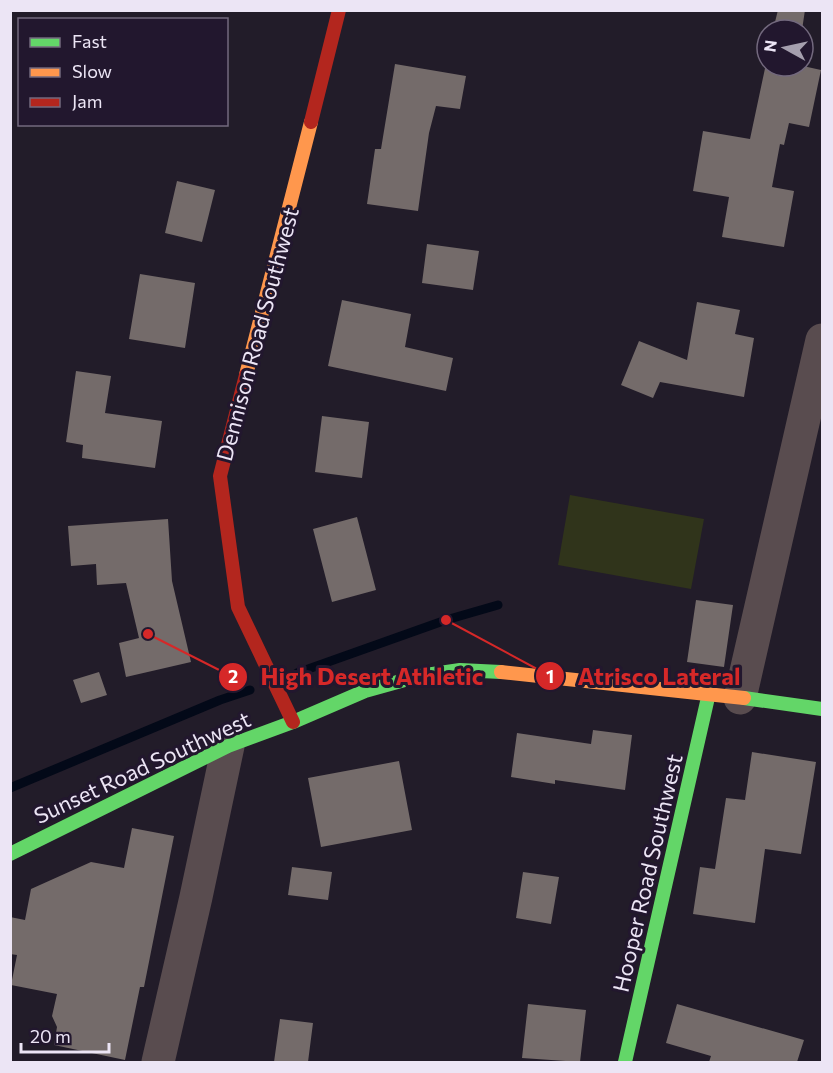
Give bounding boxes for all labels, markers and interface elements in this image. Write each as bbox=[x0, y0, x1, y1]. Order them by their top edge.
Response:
legend bbox=[18, 18, 228, 126]
north arrow bbox=[755, 18, 815, 78]
text: Fast bbox=[72, 30, 107, 52]
text: N bbox=[759, 39, 780, 53]
text: Slow bbox=[72, 60, 112, 82]
text: Jam bbox=[72, 90, 102, 112]
street label: Dennison Road Southwest bbox=[210, 204, 304, 464]
callout: Atrisco Lateral bbox=[535, 655, 752, 697]
callout: High Desert Athletic bbox=[218, 656, 495, 698]
text: High Desert Athletic bbox=[261, 661, 483, 690]
text: Atrisco Lateral bbox=[578, 661, 740, 690]
text: 2 bbox=[228, 665, 238, 687]
text: 1 bbox=[546, 665, 554, 687]
street label: Sunset Road Southwest bbox=[30, 705, 254, 829]
street label: Hooper Road Southwest bbox=[606, 751, 688, 995]
scale bar bbox=[21, 1016, 110, 1054]
text: 20 m bbox=[30, 1025, 71, 1047]

